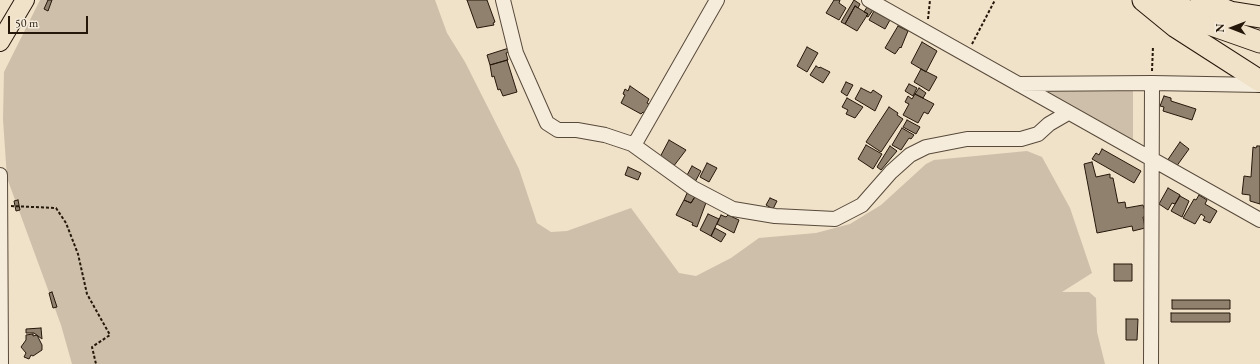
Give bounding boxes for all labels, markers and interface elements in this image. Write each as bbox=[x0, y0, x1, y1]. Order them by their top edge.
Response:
scale bar bbox=[10, 8, 90, 34]
north arrow bbox=[1212, 8, 1252, 48]
text: 50 m bbox=[15, 15, 38, 31]
text: N bbox=[1213, 24, 1227, 32]

